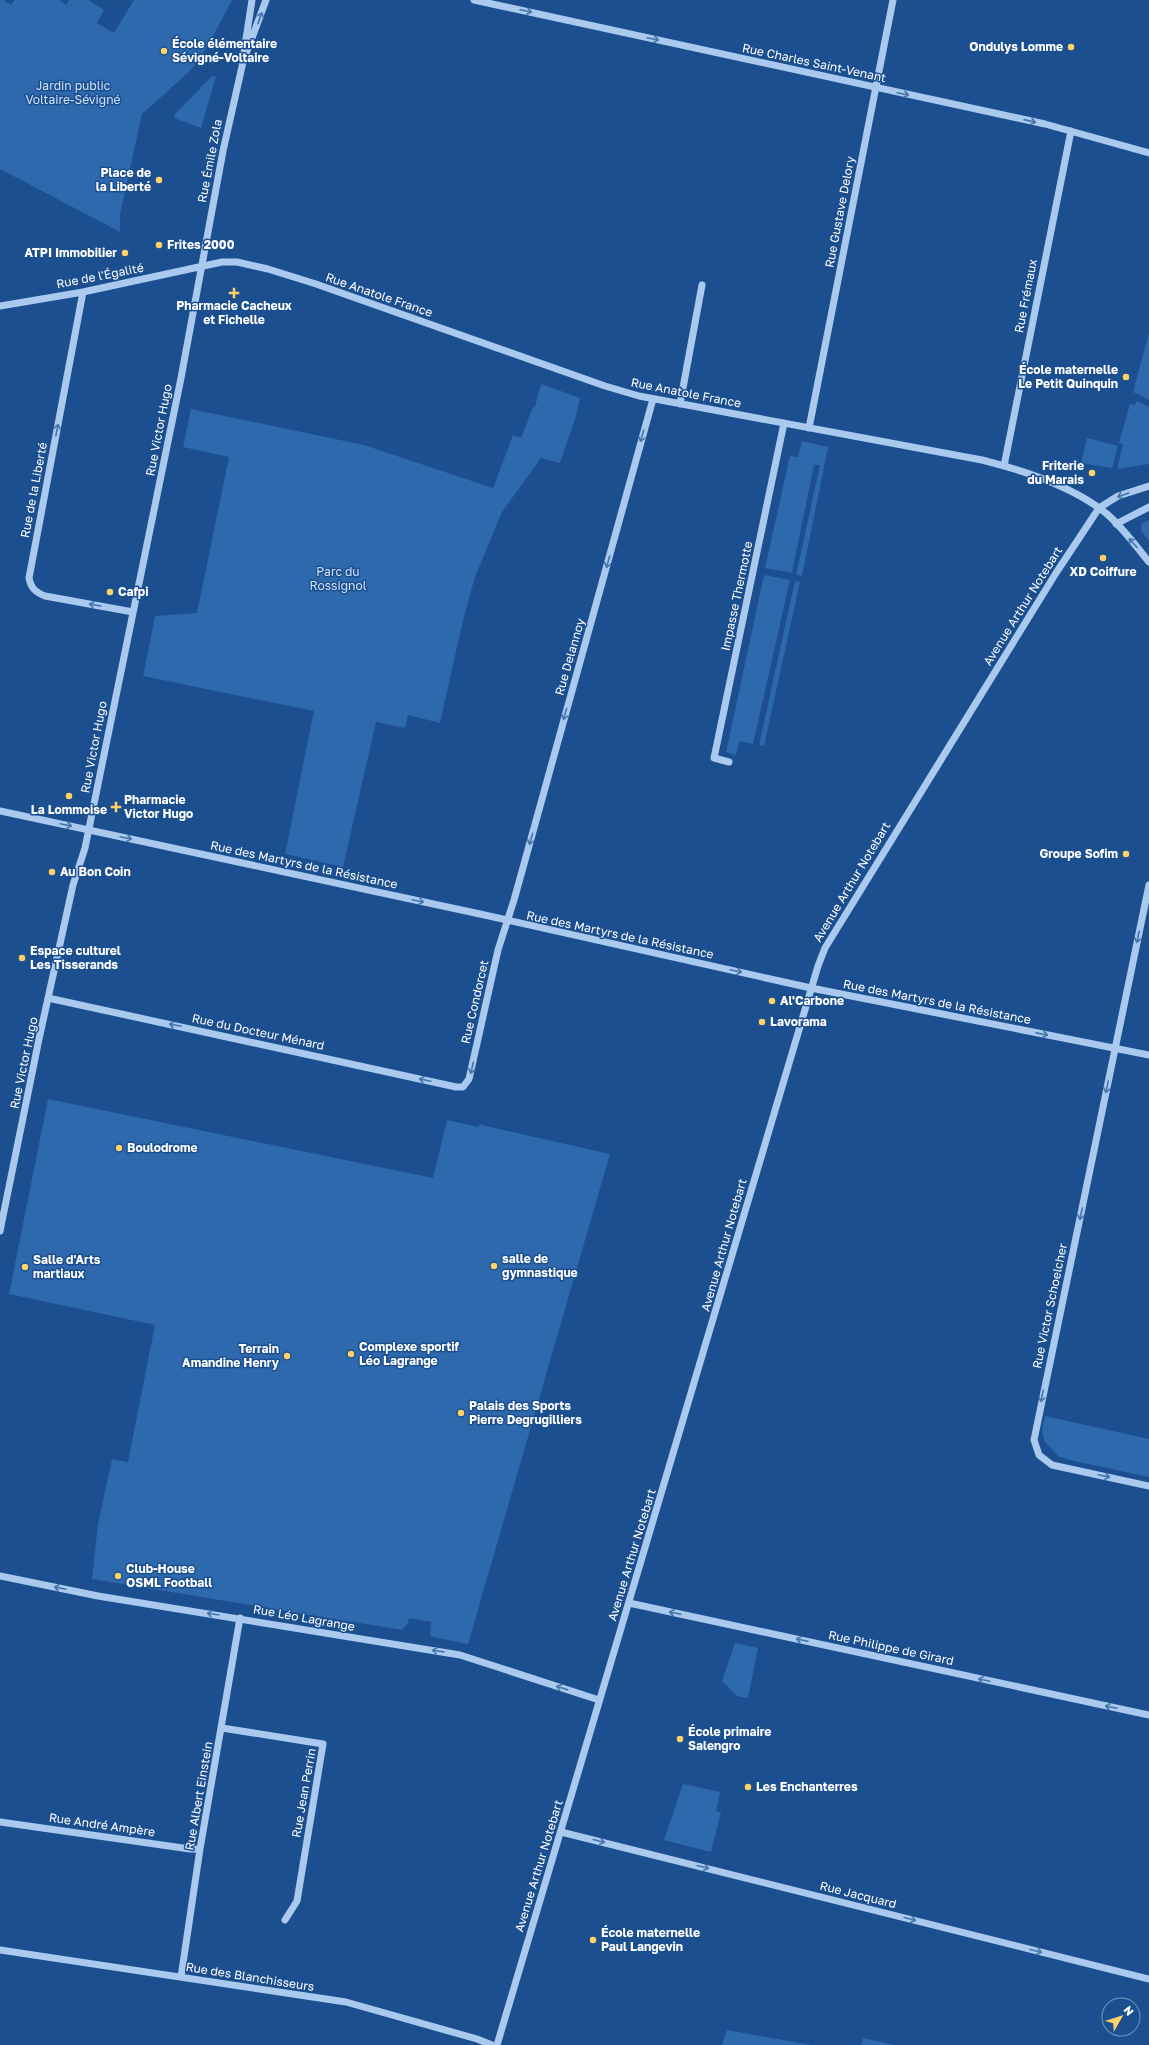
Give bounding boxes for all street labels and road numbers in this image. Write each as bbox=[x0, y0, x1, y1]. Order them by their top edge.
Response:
street label: Rue Charles Saint-Venant bbox=[741, 40, 888, 85]
street label: Rue Émile Zola bbox=[194, 118, 225, 204]
street label: Rue Gustave Delory bbox=[821, 155, 858, 269]
street label: Rue Frémaux bbox=[1011, 257, 1040, 334]
street label: Rue de l'Égalité bbox=[55, 260, 145, 291]
street label: Rue Anatole France bbox=[324, 269, 435, 320]
street label: Rue Anatole France bbox=[630, 374, 743, 411]
street label: Rue Victor Hugo bbox=[142, 383, 175, 477]
street label: Rue de la Liberté bbox=[17, 441, 50, 539]
street label: Impasse Thermotte bbox=[718, 540, 755, 652]
street label: Avenue Arthur Notebart bbox=[980, 543, 1065, 668]
street label: Rue Delannoy bbox=[551, 616, 588, 697]
street label: Rue Victor Hugo bbox=[77, 700, 110, 794]
street label: Avenue Arthur Notebart bbox=[810, 819, 893, 944]
street label: Rue des Martyrs de la Résistance bbox=[209, 837, 399, 892]
street label: Rue des Martyrs de la Résistance bbox=[525, 907, 715, 962]
street label: Rue Condorcet bbox=[458, 958, 491, 1045]
street label: Rue des Martyrs de la Résistance bbox=[842, 976, 1032, 1027]
street label: Rue du Docteur Ménard bbox=[191, 1010, 326, 1053]
street label: Rue Victor Hugo bbox=[6, 1016, 41, 1110]
street label: Avenue Arthur Notebart bbox=[697, 1177, 750, 1313]
street label: Rue Victor Schoelcher bbox=[1029, 1242, 1070, 1370]
street label: Avenue Arthur Notebart bbox=[604, 1487, 659, 1623]
street label: Rue Léo Lagrange bbox=[252, 1601, 356, 1634]
street label: Rue Philippe de Girard bbox=[827, 1627, 955, 1668]
street label: Rue Albert Einstein bbox=[182, 1740, 215, 1852]
street label: Rue Jean Perrin bbox=[288, 1747, 319, 1839]
street label: Avenue Arthur Notebart bbox=[511, 1798, 566, 1934]
street label: Rue André Ampère bbox=[48, 1810, 156, 1839]
street label: Rue Jacquard bbox=[818, 1878, 898, 1911]
street label: Rue des Blanchisseurs bbox=[185, 1959, 315, 1994]

